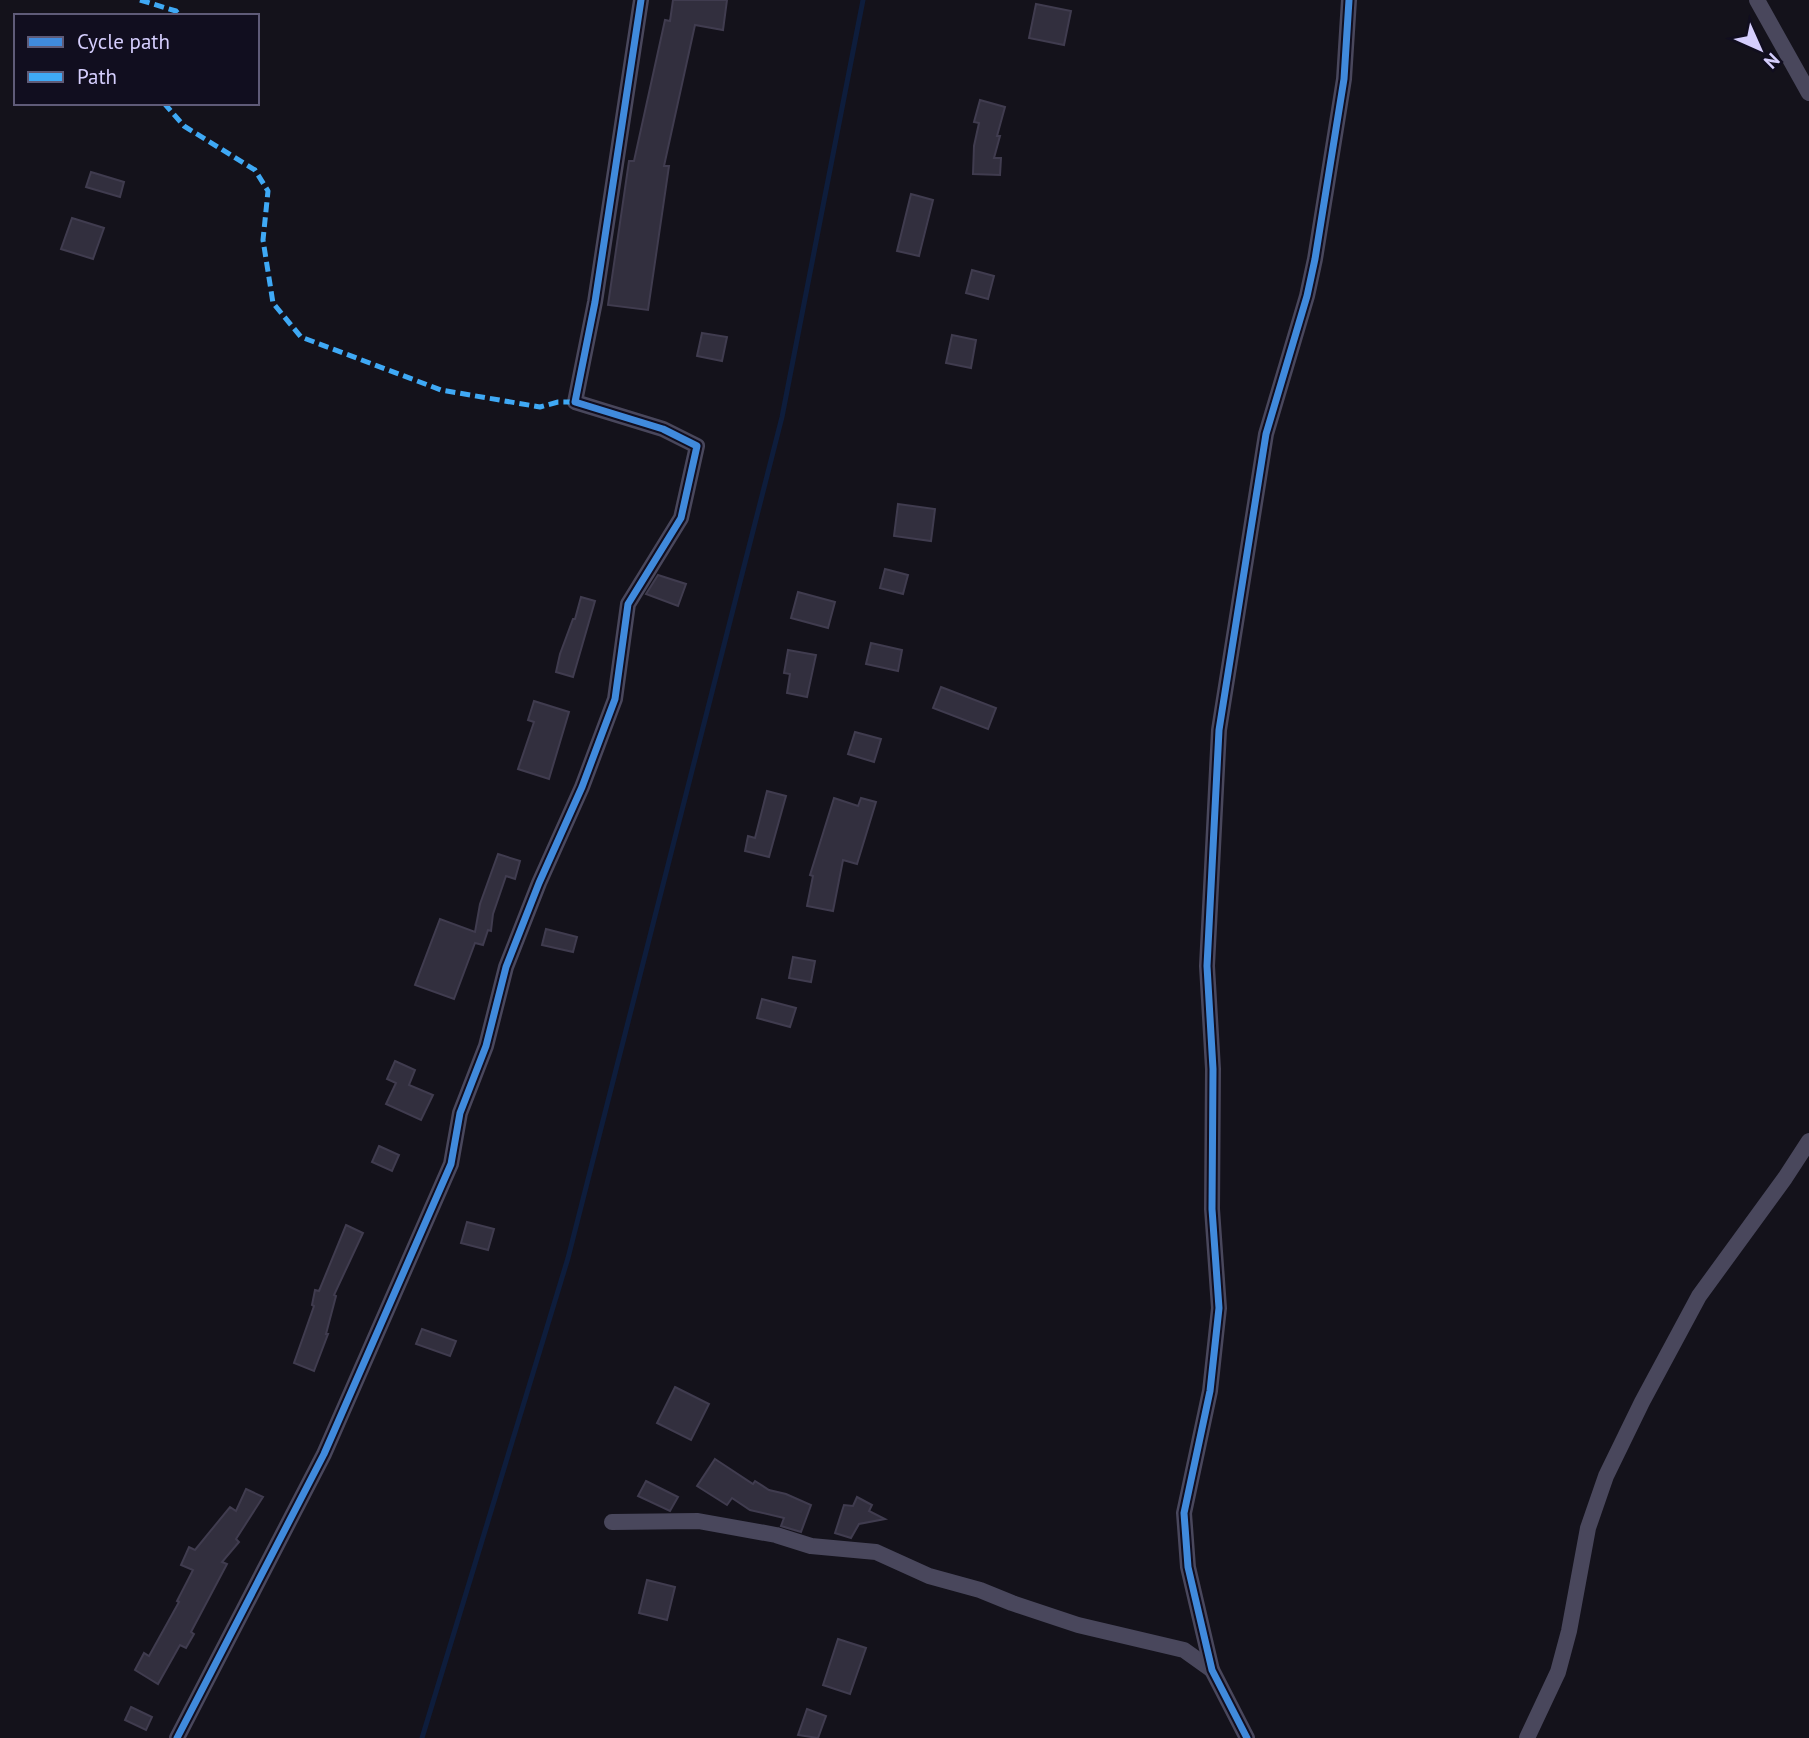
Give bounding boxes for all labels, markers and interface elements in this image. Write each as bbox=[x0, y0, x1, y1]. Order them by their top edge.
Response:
legend bbox=[14, 14, 259, 105]
north arrow bbox=[1725, 14, 1795, 84]
text: Cycle path bbox=[77, 28, 170, 55]
text: N bbox=[1759, 48, 1785, 74]
text: Path bbox=[77, 63, 117, 90]

